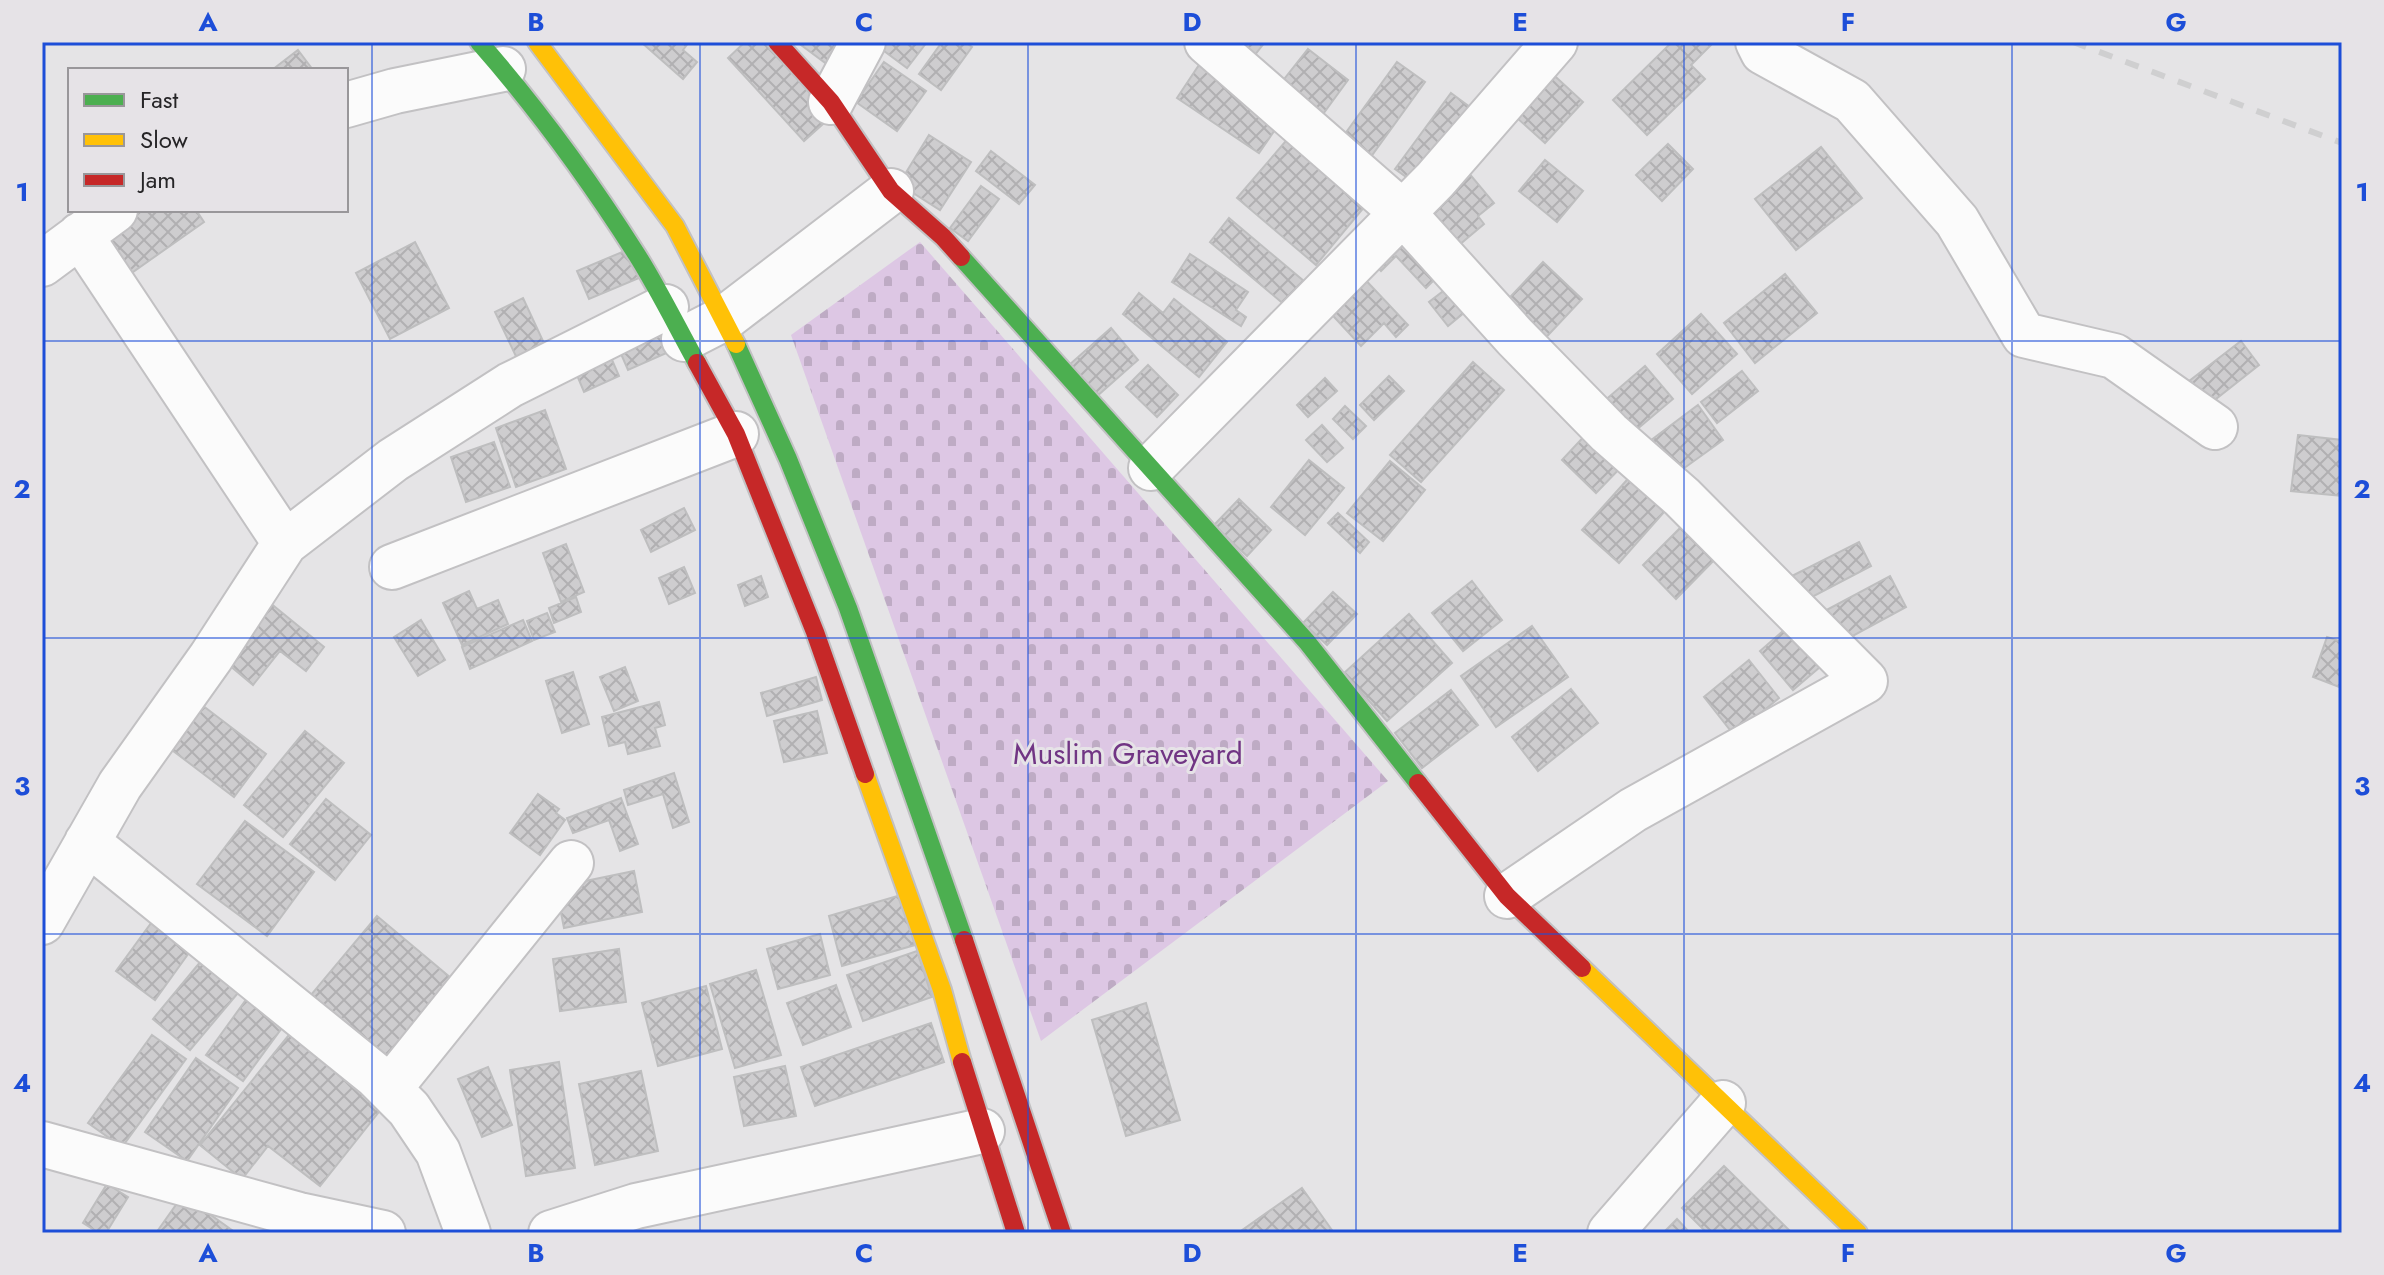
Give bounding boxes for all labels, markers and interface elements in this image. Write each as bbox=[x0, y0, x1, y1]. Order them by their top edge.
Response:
text: A bbox=[197, 3, 218, 41]
text: B bbox=[527, 3, 545, 41]
text: C bbox=[855, 3, 873, 41]
text: D bbox=[1182, 3, 1202, 41]
text: E bbox=[1512, 3, 1528, 41]
text: F bbox=[1841, 3, 1855, 41]
text: G bbox=[2165, 3, 2187, 41]
legend bbox=[68, 68, 348, 212]
text: Fast bbox=[140, 82, 178, 117]
text: Slow bbox=[140, 122, 188, 157]
text: Jam bbox=[137, 162, 176, 197]
text: 1 bbox=[15, 173, 29, 211]
text: 1 bbox=[2355, 173, 2369, 211]
text: 2 bbox=[13, 470, 31, 508]
text: 2 bbox=[2353, 470, 2371, 508]
park label: Muslim Graveyard bbox=[1013, 732, 1243, 775]
text: 3 bbox=[14, 767, 30, 805]
text: 3 bbox=[2354, 767, 2370, 805]
text: 4 bbox=[13, 1064, 31, 1102]
text: 4 bbox=[2353, 1064, 2371, 1102]
text: A bbox=[197, 1234, 218, 1272]
text: B bbox=[527, 1234, 545, 1272]
text: C bbox=[855, 1234, 873, 1272]
text: D bbox=[1182, 1234, 1202, 1272]
text: E bbox=[1512, 1234, 1528, 1272]
text: F bbox=[1841, 1234, 1855, 1272]
text: G bbox=[2165, 1234, 2187, 1272]

